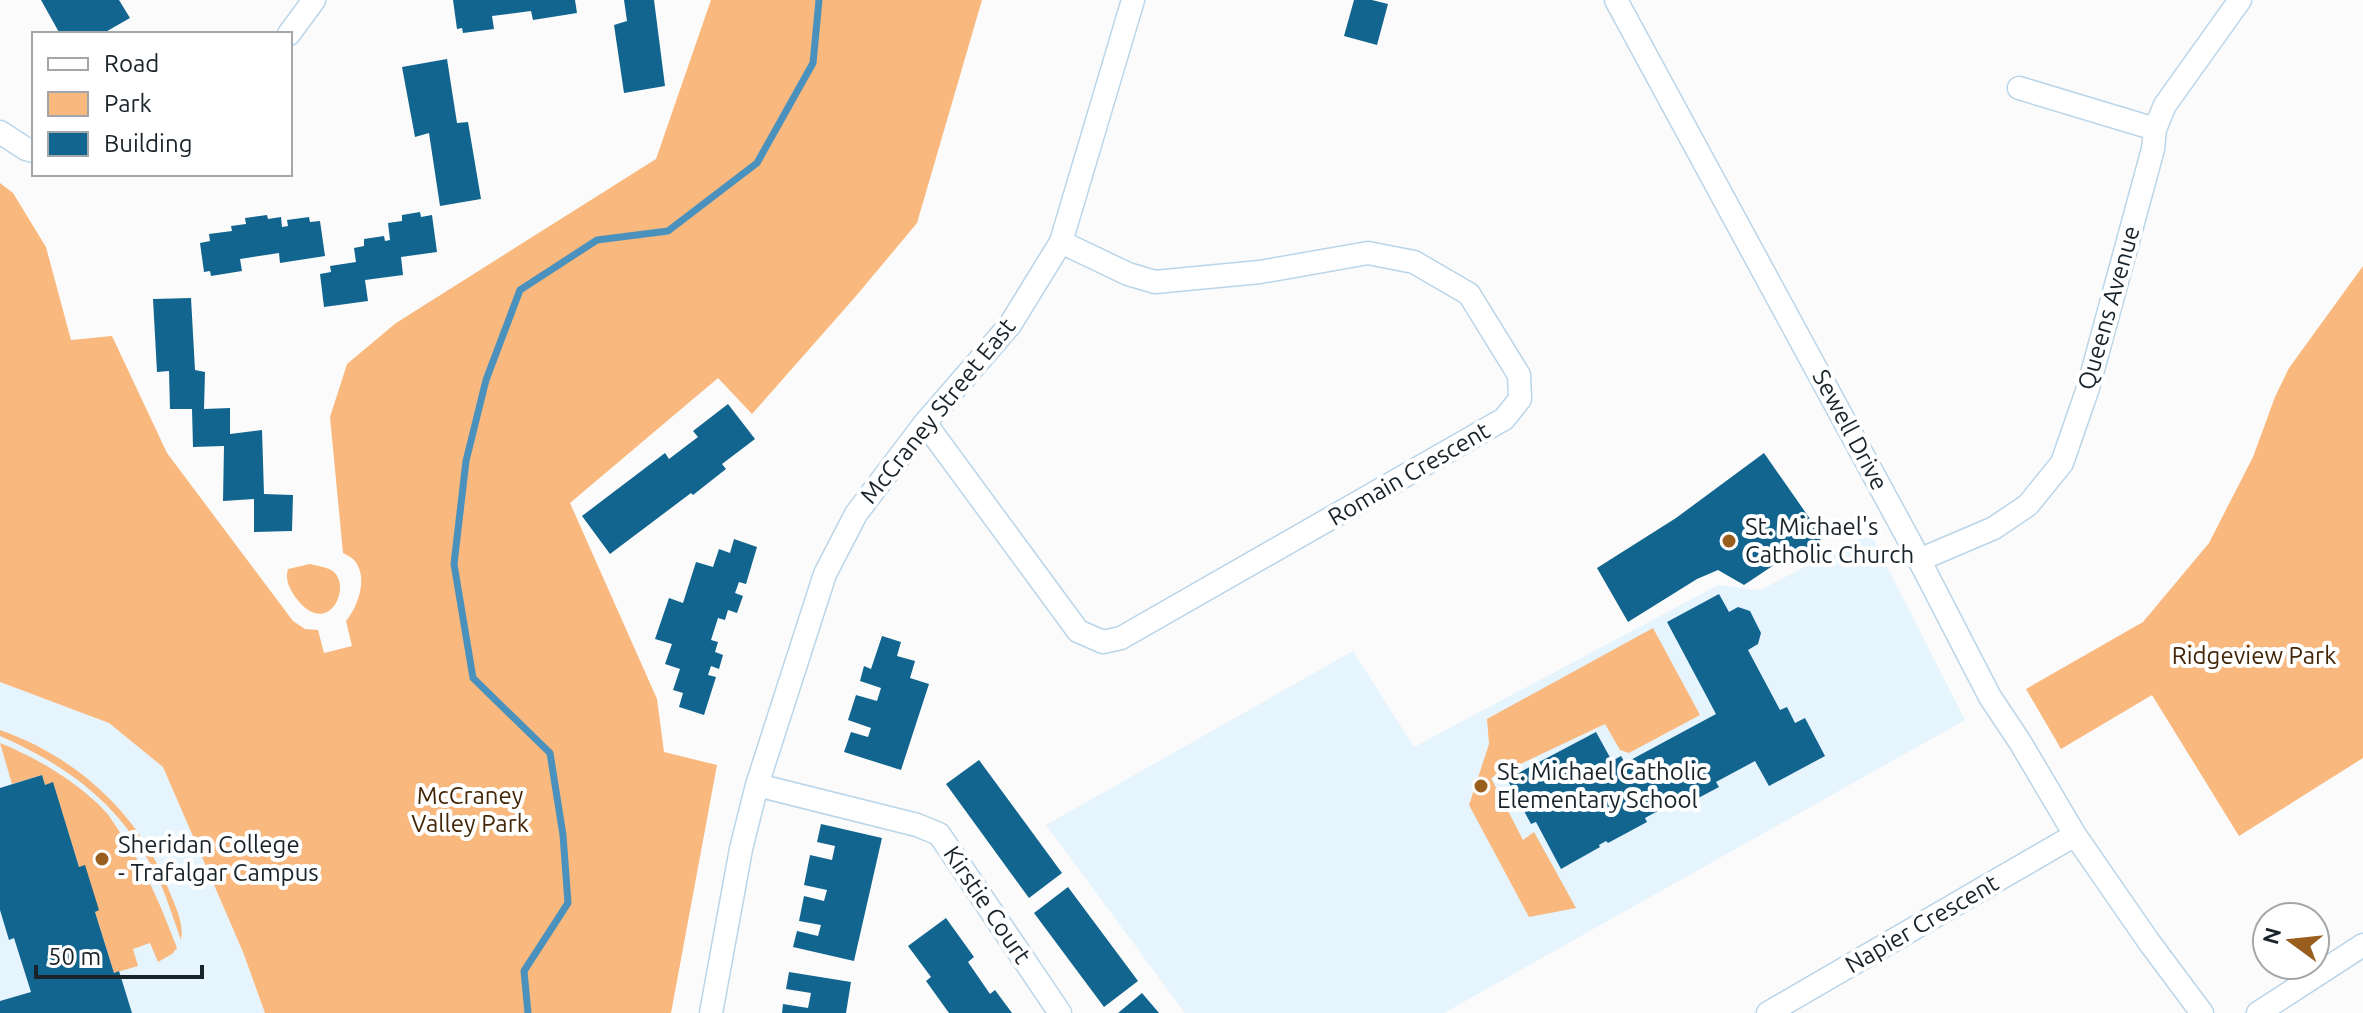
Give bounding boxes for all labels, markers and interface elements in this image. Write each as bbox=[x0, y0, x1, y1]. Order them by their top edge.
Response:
legend bbox=[32, 32, 292, 176]
text: Road bbox=[104, 50, 159, 77]
text: Park bbox=[104, 90, 152, 117]
text: Building bbox=[104, 130, 192, 157]
street label: Queens Avenue bbox=[2072, 223, 2145, 393]
street label: McCraney Street East bbox=[855, 312, 1021, 509]
street label: Sewell Drive bbox=[1807, 365, 1893, 495]
street label: Romain Crescent bbox=[1323, 416, 1495, 531]
place label: St. Michael's Catholic Church bbox=[1745, 513, 1914, 568]
marker: St. Michael's Catholic Church bbox=[1720, 532, 1738, 550]
park label: Ridgeview Park bbox=[2172, 642, 2336, 669]
place label: St. Michael Catholic Elementary School bbox=[1497, 758, 1707, 813]
marker: St. Michael Catholic Elementary School bbox=[1472, 777, 1490, 795]
park label: McCraney Valley Park bbox=[411, 782, 529, 837]
place label: Sheridan College - Trafalgar Campus bbox=[118, 831, 319, 886]
street label: Kirstie Court bbox=[938, 841, 1037, 969]
marker: Sheridan College - Trafalgar Campus bbox=[93, 850, 111, 868]
street label: Napier Crescent bbox=[1840, 869, 2004, 978]
north arrow bbox=[2251, 901, 2331, 981]
text: N bbox=[2257, 925, 2285, 947]
scale bar bbox=[36, 929, 202, 979]
text: 50 m bbox=[48, 943, 101, 970]

